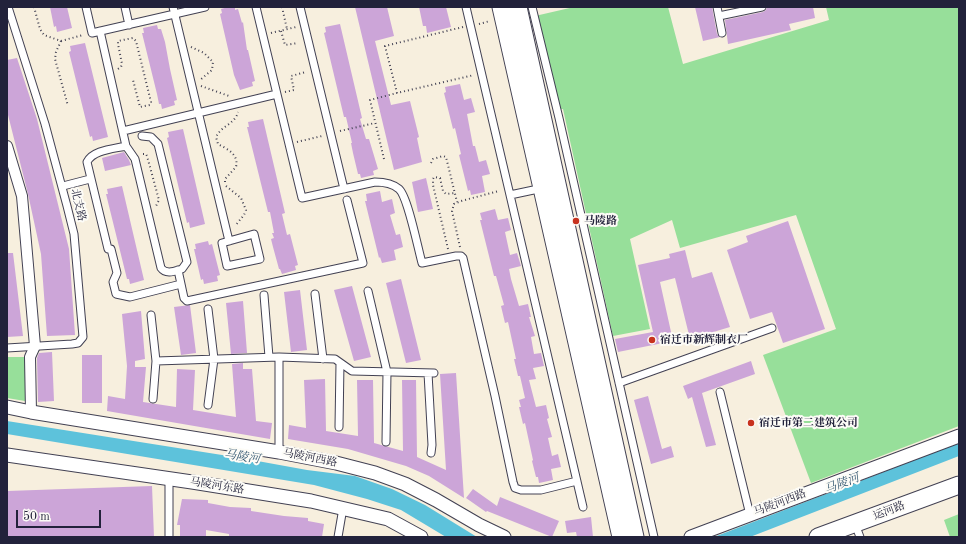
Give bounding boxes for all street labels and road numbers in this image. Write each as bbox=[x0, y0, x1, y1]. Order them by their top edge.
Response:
street label: 北支路 bbox=[68, 187, 88, 223]
street label: 马陵河西路 bbox=[282, 446, 338, 470]
street label: 马陵河东路 bbox=[189, 475, 245, 497]
street label: 马陵河西路 bbox=[752, 487, 808, 519]
street label: 运河路 bbox=[871, 499, 907, 523]

